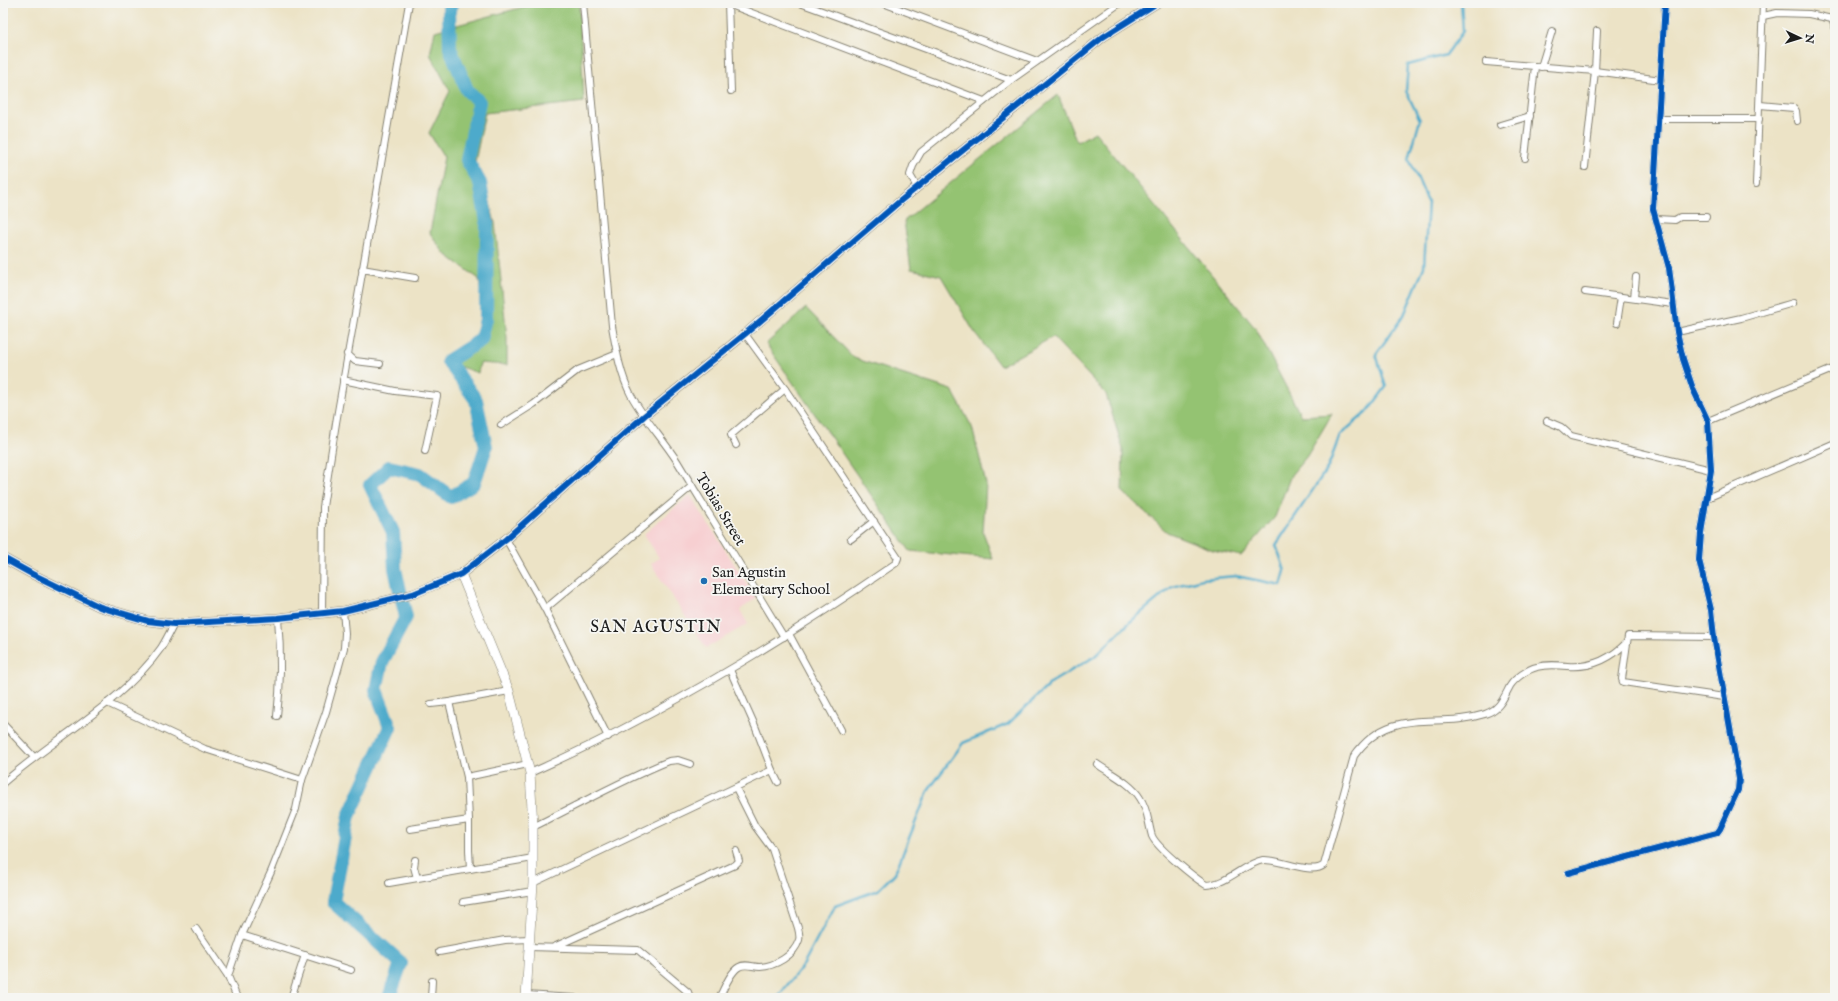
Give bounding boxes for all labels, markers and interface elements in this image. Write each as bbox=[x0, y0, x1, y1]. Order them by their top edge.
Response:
north arrow bbox=[1780, 18, 1820, 58]
text: N bbox=[1802, 32, 1816, 44]
street label: Tobias Street bbox=[691, 469, 750, 549]
place label: San Agustin Elementary School bbox=[712, 563, 831, 599]
marker: San Agustin Elementary School bbox=[699, 576, 709, 586]
district label: SAN AGUSTIN bbox=[590, 617, 722, 638]

